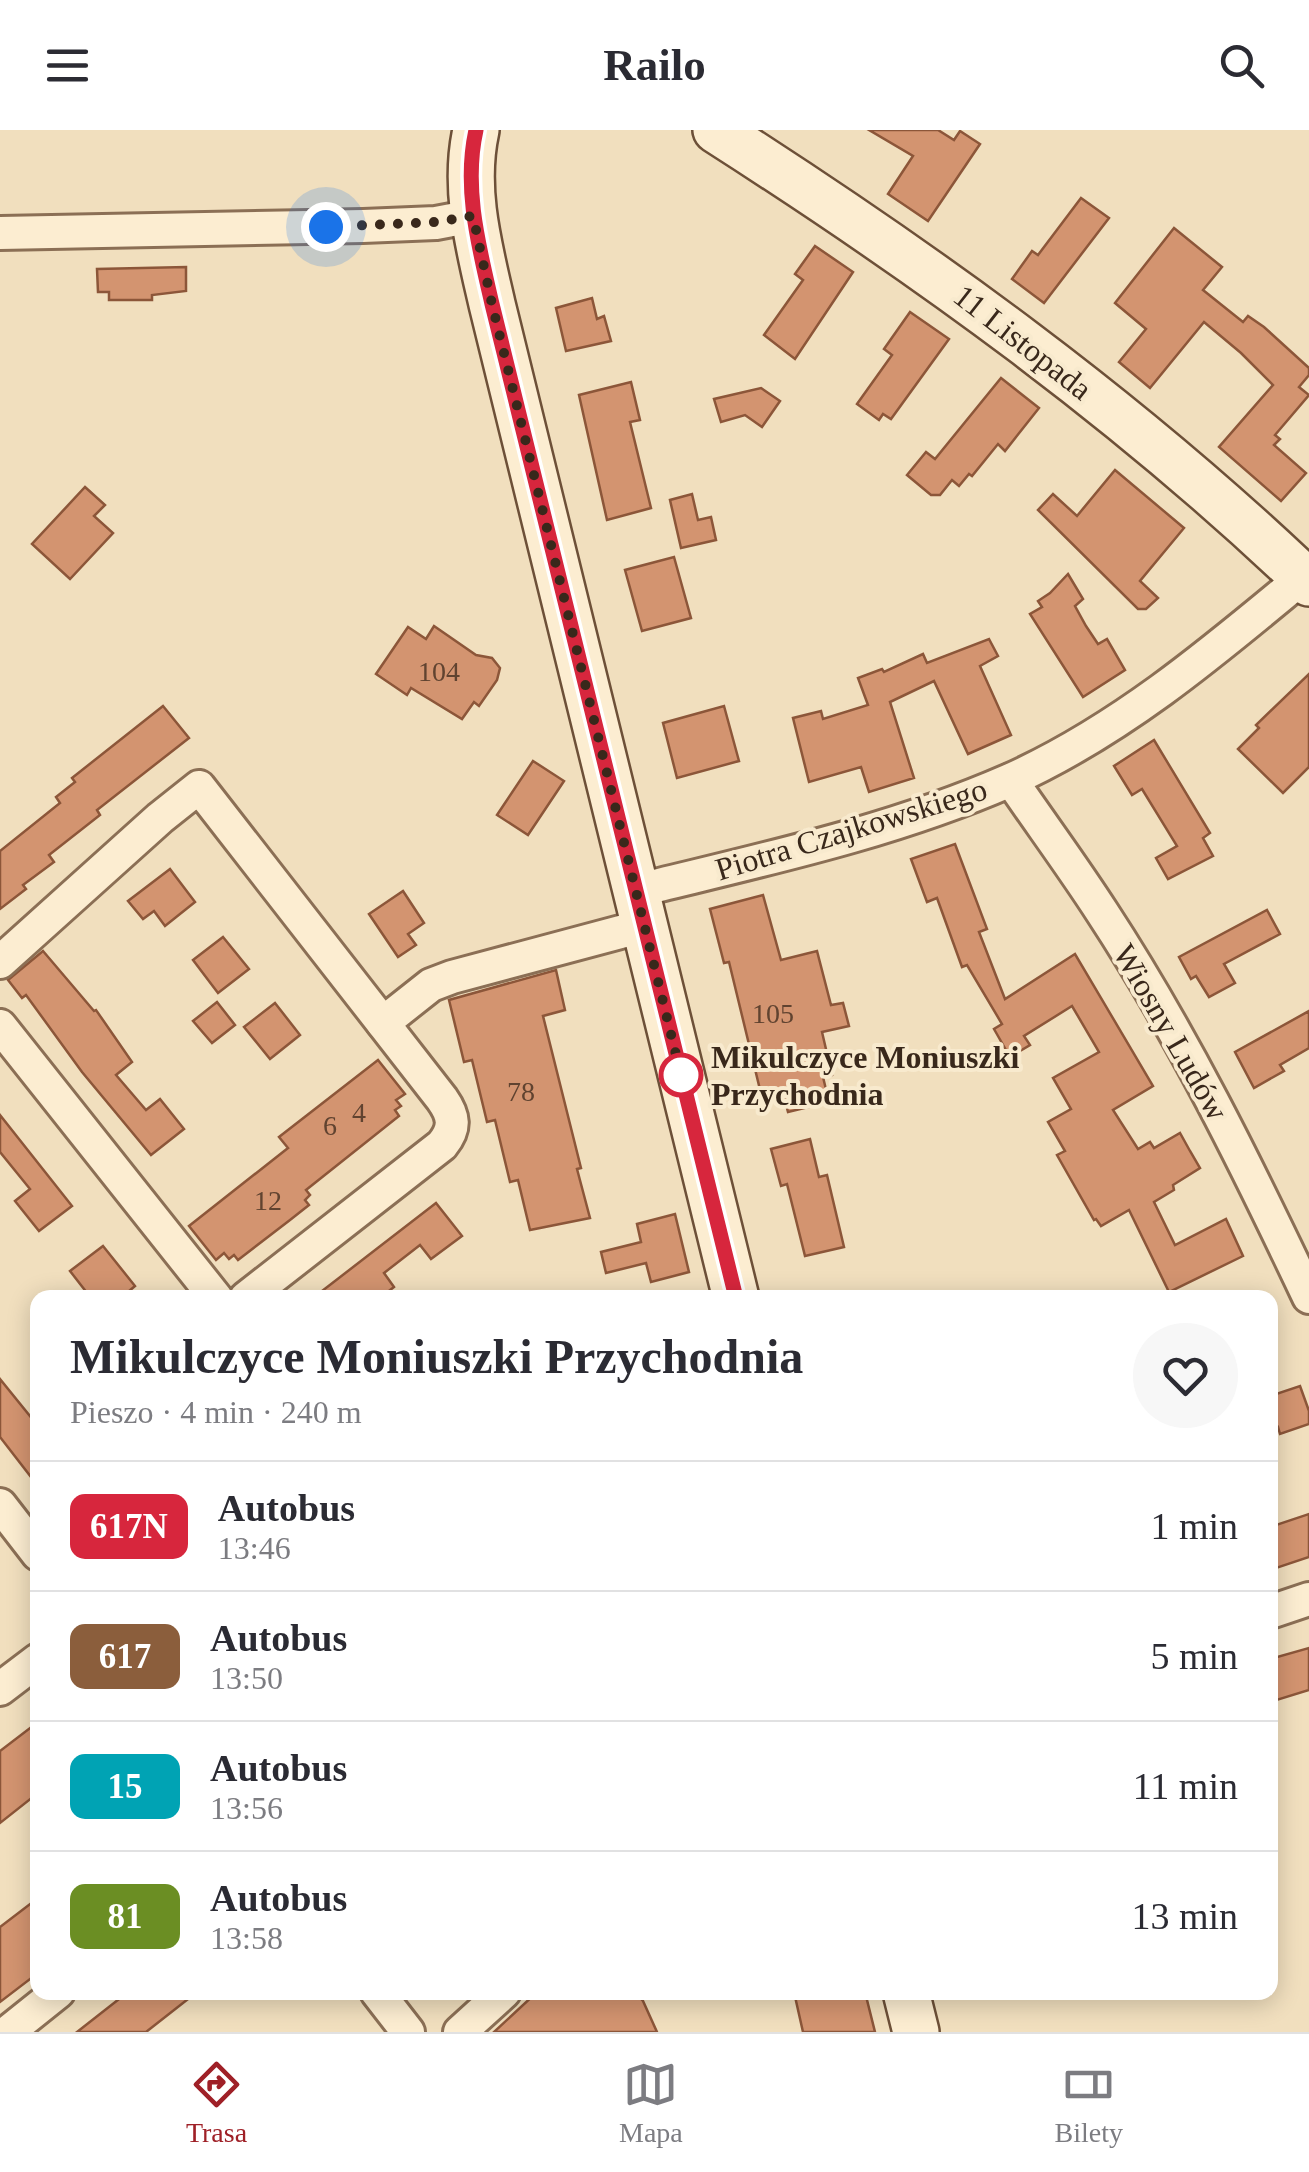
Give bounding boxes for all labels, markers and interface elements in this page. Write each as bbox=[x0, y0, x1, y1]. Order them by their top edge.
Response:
icon: menu bbox=[40, 38, 95, 93]
icon: search bbox=[1214, 38, 1269, 93]
text: Railo bbox=[603, 40, 706, 90]
your location bbox=[301, 202, 351, 252]
street label: 11 Listopada bbox=[947, 277, 1099, 407]
house number: 104 bbox=[418, 656, 460, 687]
street label: Piotra Czajkowskiego bbox=[711, 771, 991, 887]
street label: Wiosny Ludów bbox=[1106, 938, 1236, 1126]
house number: 105 bbox=[752, 998, 794, 1029]
place label: Mikulczyce Moniuszki Przychodnia bbox=[711, 1039, 1020, 1112]
marker: Mikulczyce Moniuszki Przychodnia bbox=[660, 1054, 702, 1096]
house number: 78 bbox=[507, 1076, 535, 1107]
house number: 4 bbox=[352, 1097, 366, 1128]
house number: 6 bbox=[323, 1110, 337, 1141]
house number: 12 bbox=[254, 1185, 282, 1216]
button: heart bbox=[1133, 1323, 1238, 1428]
text: Mikulczyce Moniuszki Przychodnia bbox=[70, 1330, 803, 1383]
text: Pieszo · 4 min · 240 m bbox=[70, 1394, 362, 1430]
text: Autobus bbox=[218, 1487, 355, 1529]
text: 1 min bbox=[1150, 1505, 1238, 1547]
text: 617N bbox=[90, 1507, 168, 1546]
text: 13:46 bbox=[218, 1530, 291, 1566]
text: Autobus bbox=[210, 1617, 347, 1659]
text: 5 min bbox=[1150, 1635, 1238, 1677]
text: 617 bbox=[99, 1637, 151, 1676]
text: 13:50 bbox=[210, 1660, 283, 1696]
text: Autobus bbox=[210, 1747, 347, 1789]
text: 11 min bbox=[1133, 1765, 1238, 1807]
text: 15 bbox=[108, 1767, 143, 1806]
text: 13:56 bbox=[210, 1790, 283, 1826]
text: Autobus bbox=[210, 1877, 347, 1919]
text: 13 min bbox=[1131, 1895, 1238, 1937]
text: 81 bbox=[108, 1897, 143, 1936]
text: 13:58 bbox=[210, 1920, 283, 1956]
tab: Trasa bbox=[186, 2057, 247, 2149]
tab: Mapa bbox=[619, 2057, 683, 2149]
tab: Bilety bbox=[1055, 2057, 1123, 2149]

